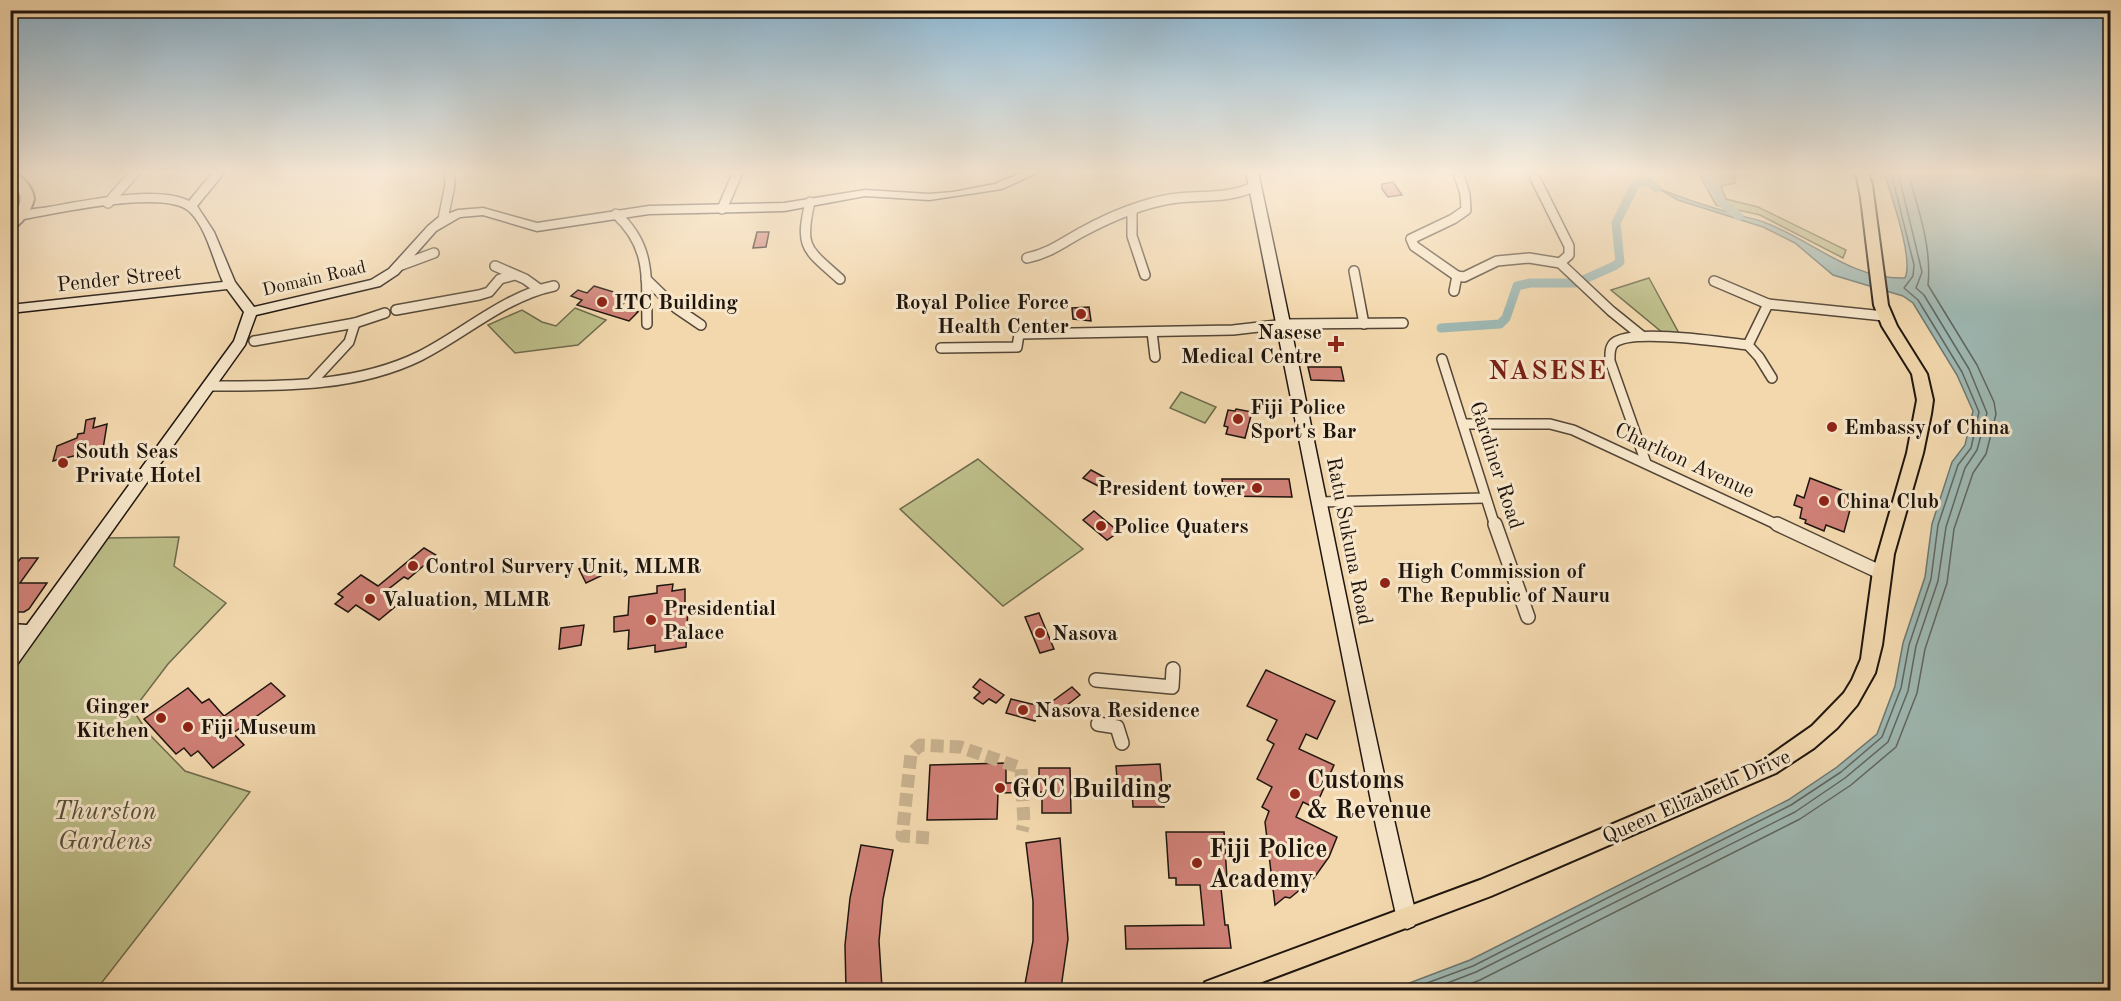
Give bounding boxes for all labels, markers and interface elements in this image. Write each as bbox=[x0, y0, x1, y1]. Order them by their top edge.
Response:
street label: Domain Road bbox=[261, 258, 368, 300]
street label: Pender Street bbox=[56, 263, 182, 296]
place label: ITC Building bbox=[614, 293, 738, 314]
place label: Royal Police Force Health Center bbox=[895, 293, 1069, 338]
marker: ITC Building bbox=[595, 295, 609, 309]
marker: Royal Police Force Health Center bbox=[1074, 307, 1088, 321]
place label: Nasese Medical Centre bbox=[1181, 323, 1322, 368]
marker: Nasese Medical Centre bbox=[1327, 335, 1345, 353]
district label: NASESE bbox=[1488, 358, 1608, 385]
place label: Fiji Police Sport's Bar bbox=[1250, 398, 1356, 443]
street label: Gardiner Road bbox=[1465, 399, 1526, 532]
marker: Fiji Police Sport's Bar bbox=[1231, 412, 1245, 426]
place label: Embassy of China bbox=[1844, 418, 2010, 439]
street label: Charlton Avenue bbox=[1611, 420, 1758, 503]
marker: Embassy of China bbox=[1825, 420, 1839, 434]
place label: South Seas Private Hotel bbox=[75, 442, 201, 487]
marker: South Seas Private Hotel bbox=[56, 456, 70, 470]
street label: Ratu Sukuna Road bbox=[1322, 456, 1375, 627]
place label: President tower bbox=[1098, 479, 1245, 500]
marker: President tower bbox=[1250, 481, 1264, 495]
place label: China Club bbox=[1836, 492, 1939, 513]
marker: China Club bbox=[1817, 494, 1831, 508]
place label: Police Quaters bbox=[1113, 517, 1248, 538]
marker: Police Quaters bbox=[1094, 519, 1108, 533]
place label: Control Survery Unit, MLMR bbox=[425, 557, 701, 578]
marker: Control Survery Unit, MLMR bbox=[406, 559, 420, 573]
place label: High Commission of The Republic of Nauru bbox=[1397, 562, 1610, 607]
marker: High Commission of The Republic of Nauru bbox=[1378, 576, 1392, 590]
place label: Valuation, MLMR bbox=[382, 590, 550, 611]
marker: Valuation, MLMR bbox=[363, 592, 377, 606]
place label: Presidential Palace bbox=[663, 599, 776, 644]
marker: Presidential Palace bbox=[644, 613, 658, 627]
place label: Nasova bbox=[1052, 624, 1118, 645]
marker: Nasova bbox=[1033, 626, 1047, 640]
place label: Ginger Kitchen bbox=[76, 697, 149, 742]
place label: Nasova Residence bbox=[1035, 701, 1200, 722]
marker: Nasova Residence bbox=[1016, 703, 1030, 717]
marker: Ginger Kitchen bbox=[154, 711, 168, 725]
place label: Fiji Museum bbox=[200, 718, 317, 739]
marker: Fiji Museum bbox=[181, 720, 195, 734]
street label: Queen Elizabeth Drive bbox=[1599, 746, 1794, 848]
place label: Customs & Revenue bbox=[1307, 768, 1432, 824]
place label: GCC Building bbox=[1012, 777, 1172, 803]
marker: GCC Building bbox=[993, 781, 1007, 795]
marker: Customs & Revenue bbox=[1288, 787, 1302, 801]
park label: Thurston Gardens bbox=[53, 799, 157, 855]
place label: Fiji Police Academy bbox=[1209, 837, 1328, 893]
marker: Fiji Police Academy bbox=[1190, 856, 1204, 870]

